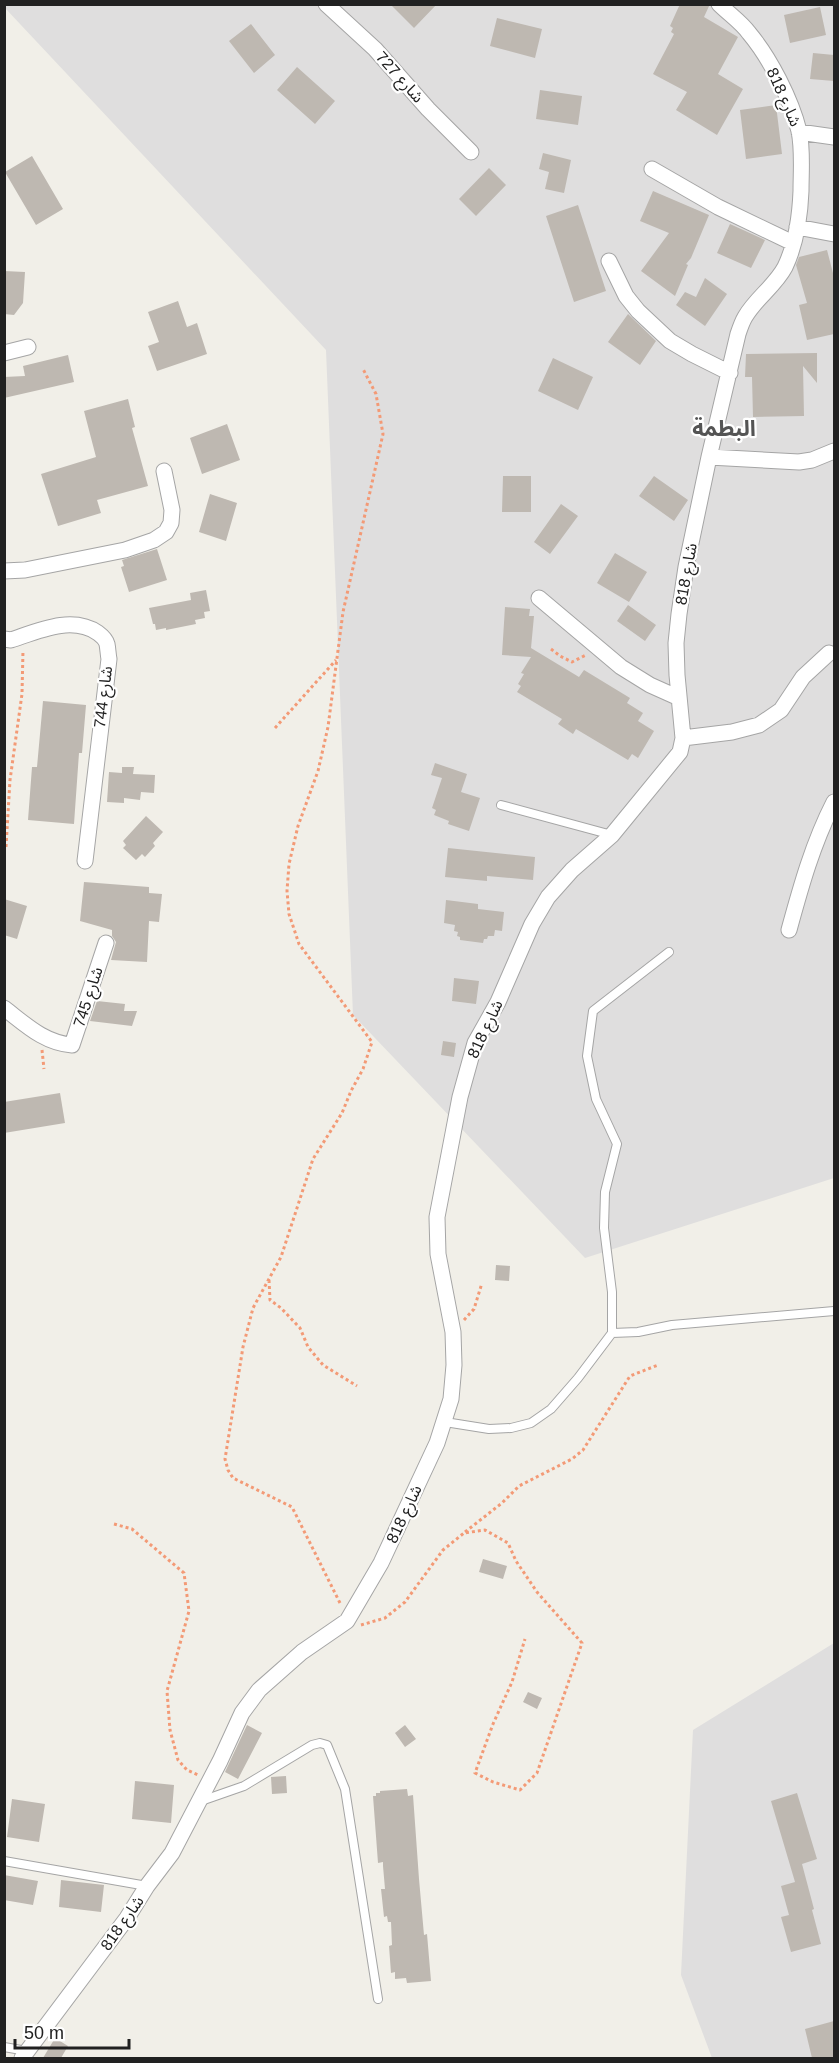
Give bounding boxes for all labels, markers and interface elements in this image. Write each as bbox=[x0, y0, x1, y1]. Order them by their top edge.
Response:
street label: شارع 727 bbox=[370, 48, 427, 109]
street label: شارع 818 bbox=[760, 65, 804, 131]
district label: البطمة bbox=[692, 416, 756, 441]
street label: شارع 818 bbox=[672, 542, 704, 607]
street label: شارع 744 bbox=[91, 665, 119, 729]
street label: شارع 745 bbox=[70, 965, 110, 1031]
street label: شارع 818 bbox=[464, 997, 510, 1063]
street label: شارع 818 bbox=[383, 1482, 429, 1548]
street label: شارع 818 bbox=[97, 1893, 150, 1956]
scale bar bbox=[15, 2012, 129, 2050]
text: 50 m bbox=[24, 2023, 64, 2043]

